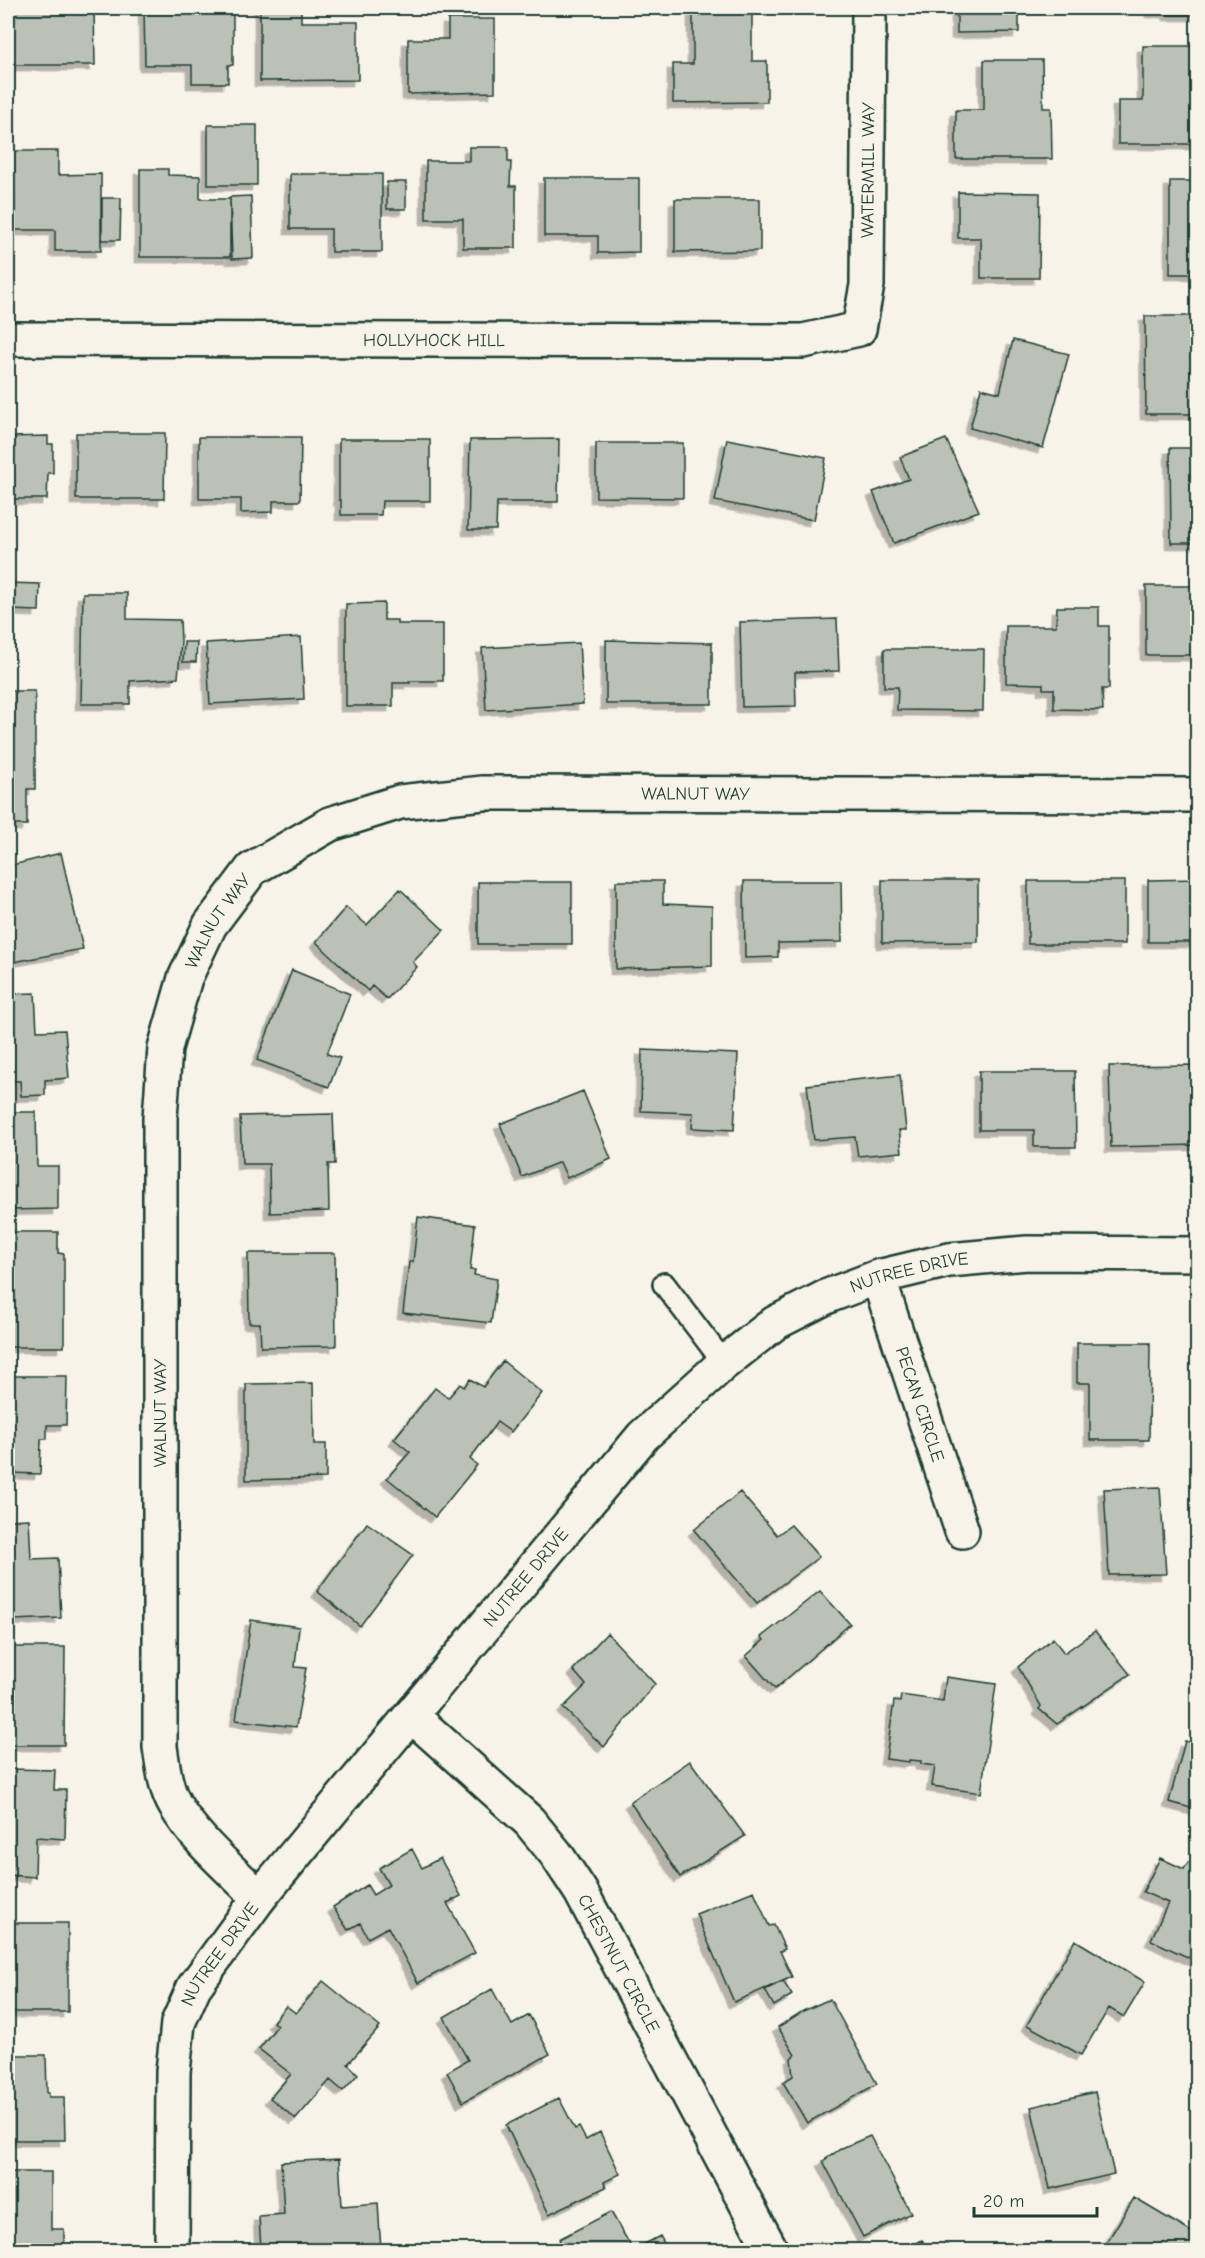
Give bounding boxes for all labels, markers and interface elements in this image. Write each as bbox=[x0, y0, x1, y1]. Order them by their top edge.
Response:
street label: WATERMILL WAY bbox=[857, 102, 879, 238]
street label: HOLLYHOCK HILL bbox=[363, 330, 505, 351]
street label: WALNUT WAY bbox=[641, 783, 750, 805]
street label: WALNUT WAY bbox=[181, 869, 256, 972]
street label: NUTREE DRIVE bbox=[847, 1248, 970, 1298]
street label: PECAN CIRCLE bbox=[891, 1344, 948, 1465]
street label: WALNUT WAY bbox=[150, 1358, 171, 1467]
street label: NUTREE DRIVE bbox=[479, 1524, 573, 1631]
street label: CHESTNUT CIRCLE bbox=[573, 1891, 664, 2036]
street label: NUTREE DRIVE bbox=[177, 1898, 263, 2009]
scale bar bbox=[974, 2180, 1097, 2218]
text: 20 m bbox=[983, 2191, 1024, 2212]

